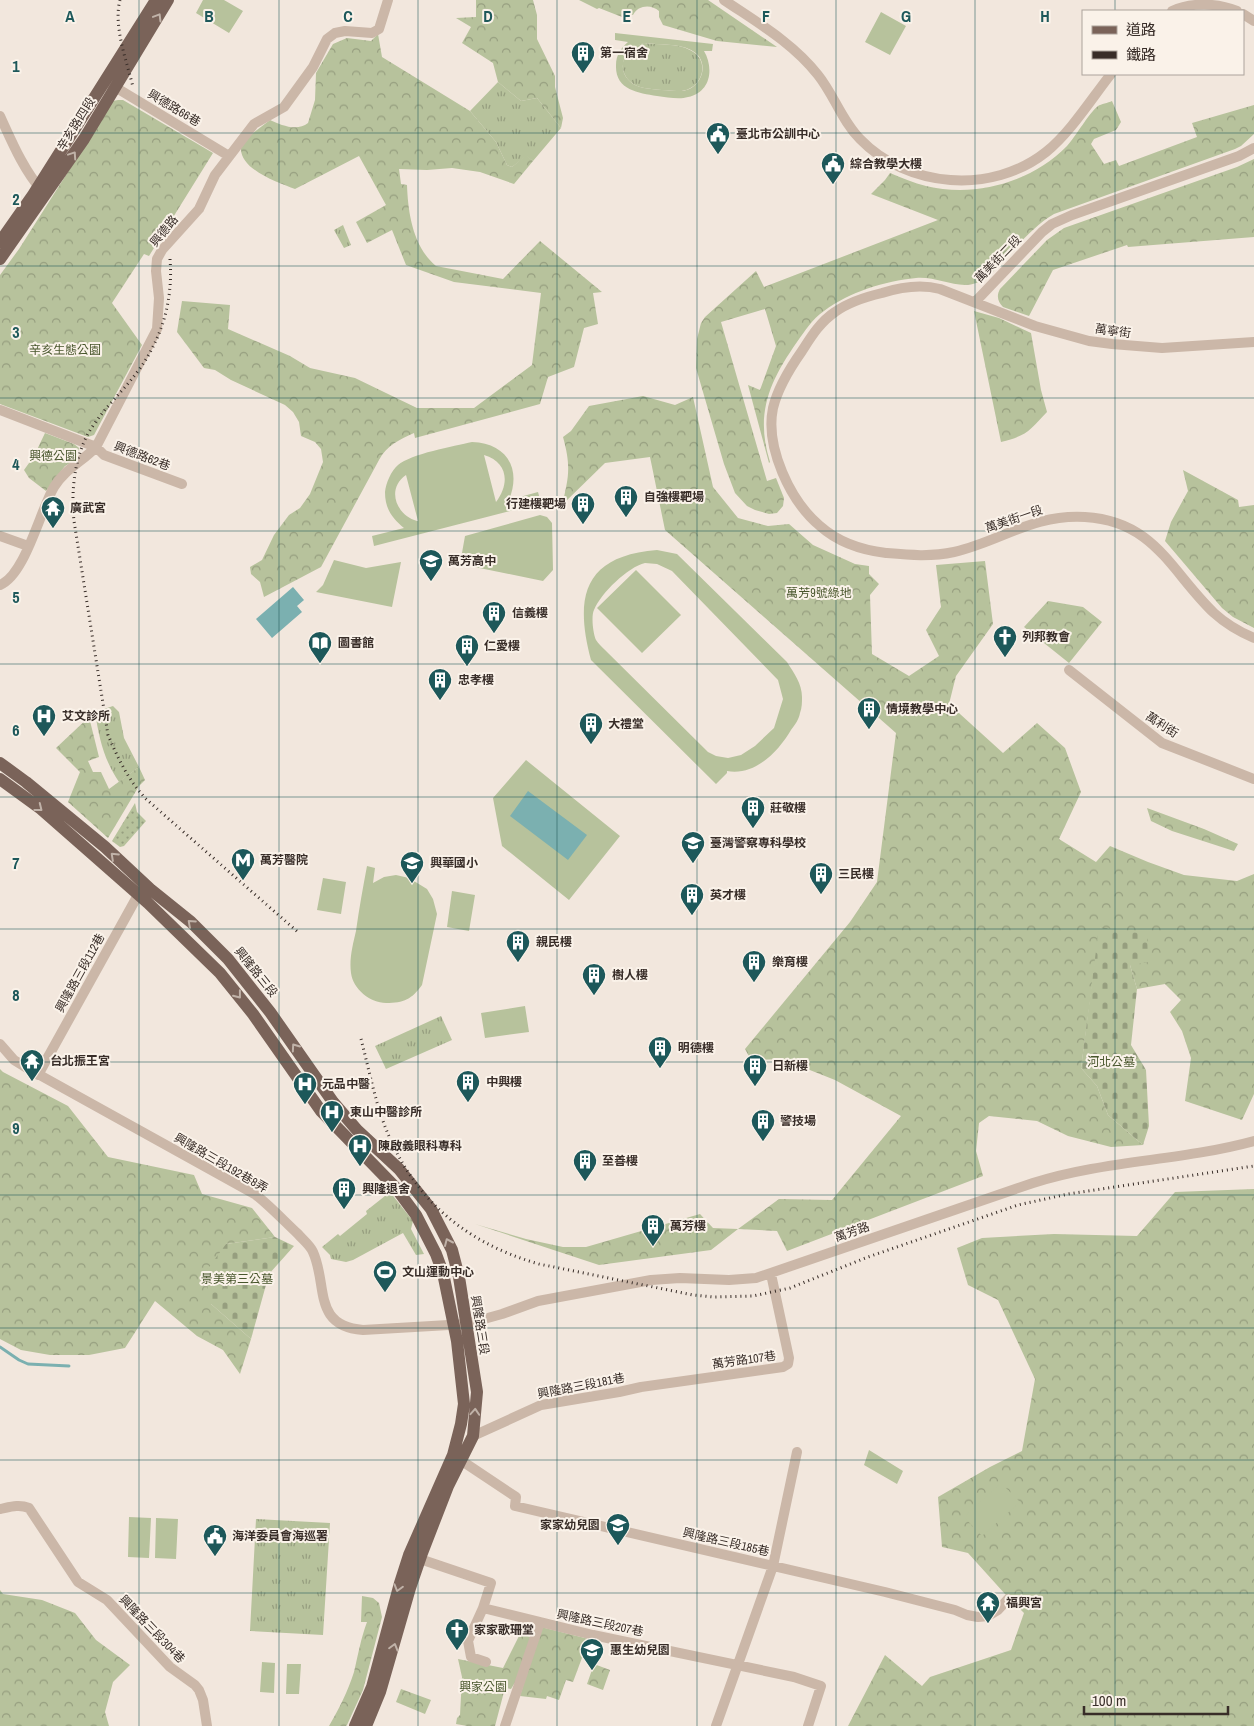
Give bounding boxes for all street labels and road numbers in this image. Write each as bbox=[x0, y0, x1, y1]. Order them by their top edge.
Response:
street label: 興德路66巷 bbox=[145, 86, 203, 130]
street label: 辛亥路四段 bbox=[53, 94, 99, 154]
street label: 興德路 bbox=[146, 212, 182, 250]
street label: 萬美街二段 bbox=[971, 232, 1025, 286]
street label: 萬寧街 bbox=[1094, 321, 1132, 341]
street label: 興德路62巷 bbox=[112, 438, 172, 474]
street label: 萬美街一段 bbox=[983, 502, 1045, 536]
street label: 萬利街 bbox=[1143, 708, 1181, 742]
street label: 興隆路三段112巷 bbox=[52, 931, 108, 1015]
street label: 興隆路三段 bbox=[231, 944, 281, 1000]
street label: 興隆路三段192巷8弄 bbox=[171, 1130, 271, 1196]
street label: 萬芳路 bbox=[832, 1219, 872, 1245]
street label: 興隆路三段 bbox=[467, 1294, 493, 1356]
street label: 萬芳路107巷 bbox=[711, 1348, 777, 1372]
street label: 興隆路三段181巷 bbox=[536, 1370, 626, 1402]
street label: 興隆路三段185巷 bbox=[681, 1524, 771, 1560]
street label: 興隆路三段304巷 bbox=[116, 1592, 188, 1666]
street label: 興隆路三段207巷 bbox=[555, 1606, 645, 1640]

